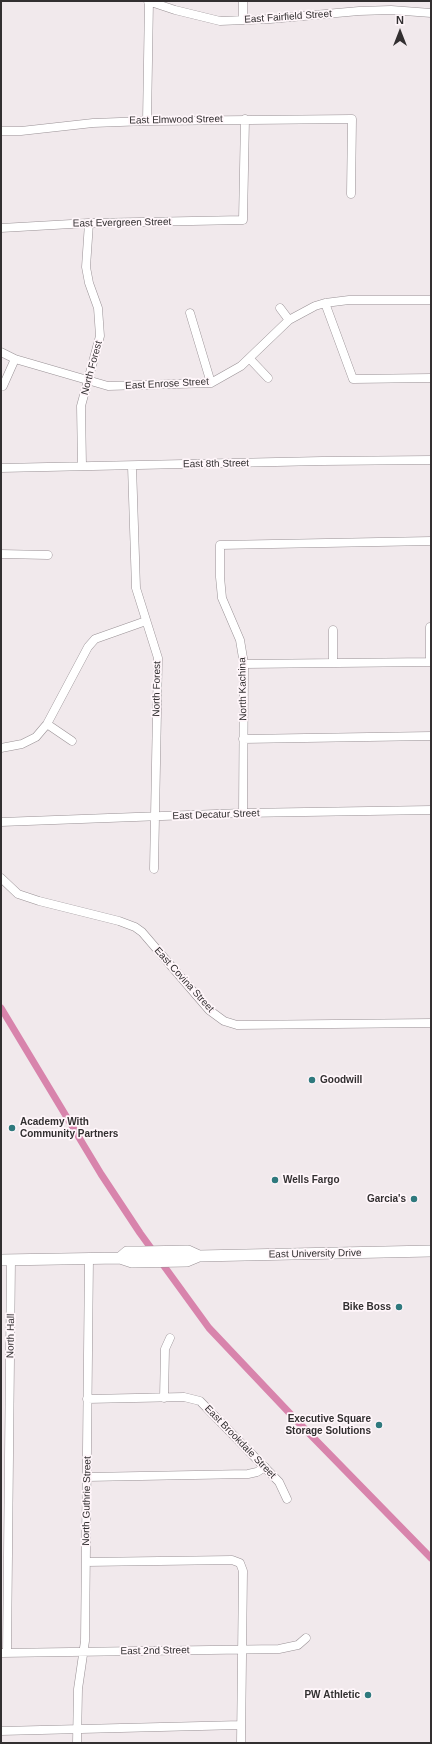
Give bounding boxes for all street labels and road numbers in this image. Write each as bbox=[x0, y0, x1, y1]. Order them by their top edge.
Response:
street label: East Fairfield Street bbox=[244, 8, 332, 26]
street label: East Elmwood Street bbox=[129, 113, 223, 127]
street label: East Evergreen Street bbox=[73, 216, 171, 230]
street label: North Forest bbox=[79, 340, 105, 396]
street label: East Enrose Street bbox=[125, 376, 209, 392]
street label: East 8th Street bbox=[183, 457, 249, 471]
street label: North Kachina bbox=[236, 657, 250, 721]
street label: North Forest bbox=[151, 661, 163, 717]
street label: East Decatur Street bbox=[172, 807, 260, 823]
street label: East Covina Street bbox=[152, 945, 216, 1015]
street label: East University Drive bbox=[269, 1247, 361, 1261]
street label: North Hall bbox=[5, 1314, 17, 1358]
street label: East Brookdale Street bbox=[202, 1403, 278, 1481]
street label: North Guthrie Street bbox=[80, 1456, 94, 1546]
street label: East 2nd Street bbox=[120, 1644, 190, 1658]

